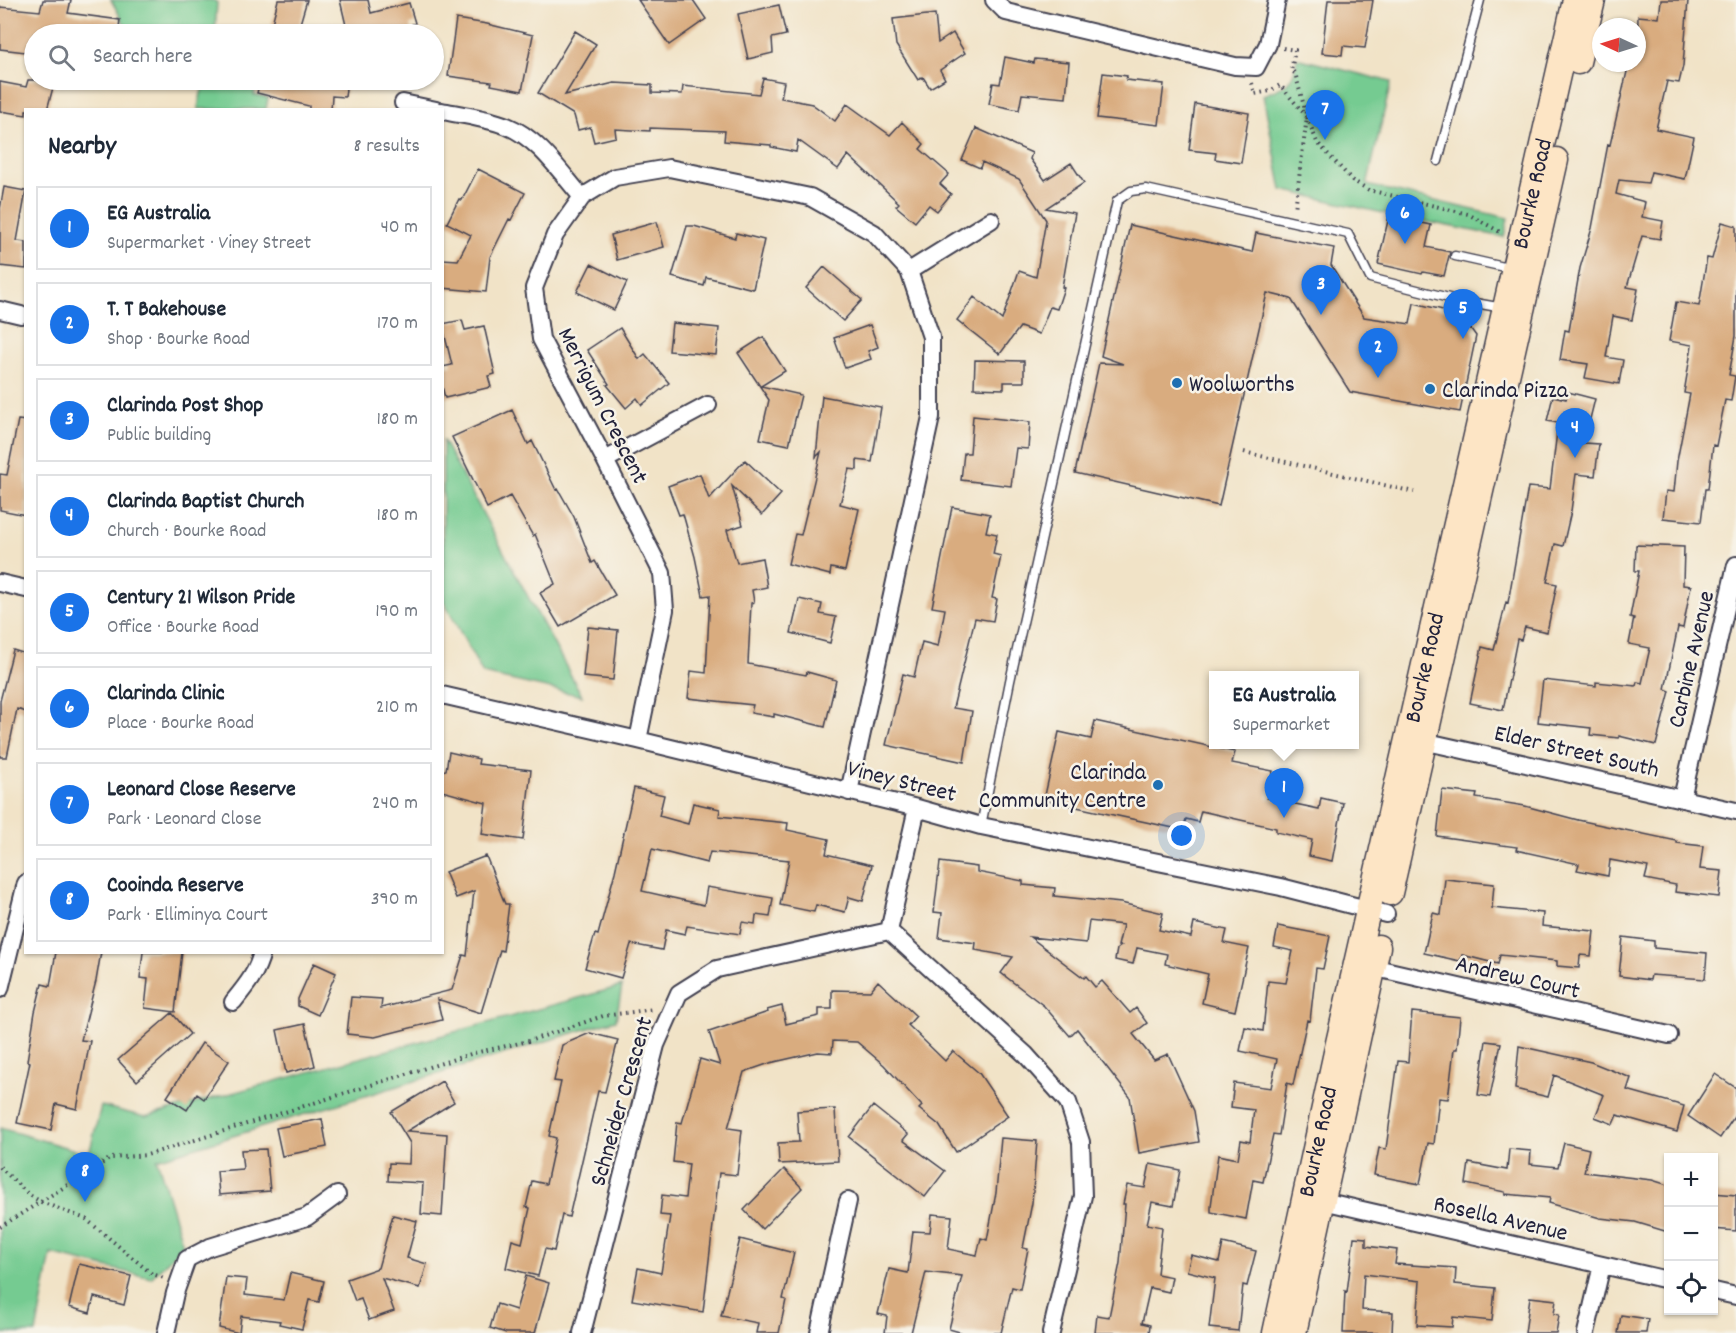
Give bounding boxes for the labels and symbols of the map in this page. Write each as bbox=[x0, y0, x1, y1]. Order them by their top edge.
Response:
north arrow bbox=[1592, 18, 1646, 72]
pin: 7 bbox=[1306, 90, 1344, 140]
street label: Bourke Road bbox=[1505, 136, 1563, 253]
pin: 6 bbox=[1386, 194, 1424, 244]
pin: 3 bbox=[1302, 266, 1340, 315]
pin: 5 bbox=[1444, 290, 1482, 339]
street label: Merrigum Crescent bbox=[547, 322, 655, 490]
pin: 2 bbox=[1358, 328, 1398, 378]
place label: Woolworths bbox=[1189, 369, 1295, 403]
place label: Clarinda Pizza bbox=[1442, 375, 1569, 409]
marker: Woolworths bbox=[1170, 376, 1184, 390]
marker: Clarinda Pizza bbox=[1423, 382, 1437, 396]
pin: 4 bbox=[1556, 408, 1594, 458]
street label: Carbine Avenue bbox=[1661, 588, 1725, 732]
street label: Bourke Road bbox=[1397, 610, 1455, 726]
street label: Elder Street South bbox=[1491, 717, 1662, 788]
street label: Viney Street bbox=[843, 753, 959, 813]
place label: Clarinda Community Centre bbox=[979, 757, 1147, 819]
pin: 1 bbox=[1264, 768, 1304, 818]
marker: Clarinda Community Centre bbox=[1151, 778, 1165, 792]
your location bbox=[1167, 821, 1196, 850]
street label: Andrew Court bbox=[1452, 948, 1583, 1010]
street label: Schneider Crescent bbox=[582, 1013, 663, 1191]
street label: Bourke Road bbox=[1291, 1084, 1348, 1201]
pin: 8 bbox=[66, 1152, 104, 1202]
street label: Rosella Avenue bbox=[1430, 1188, 1571, 1252]

